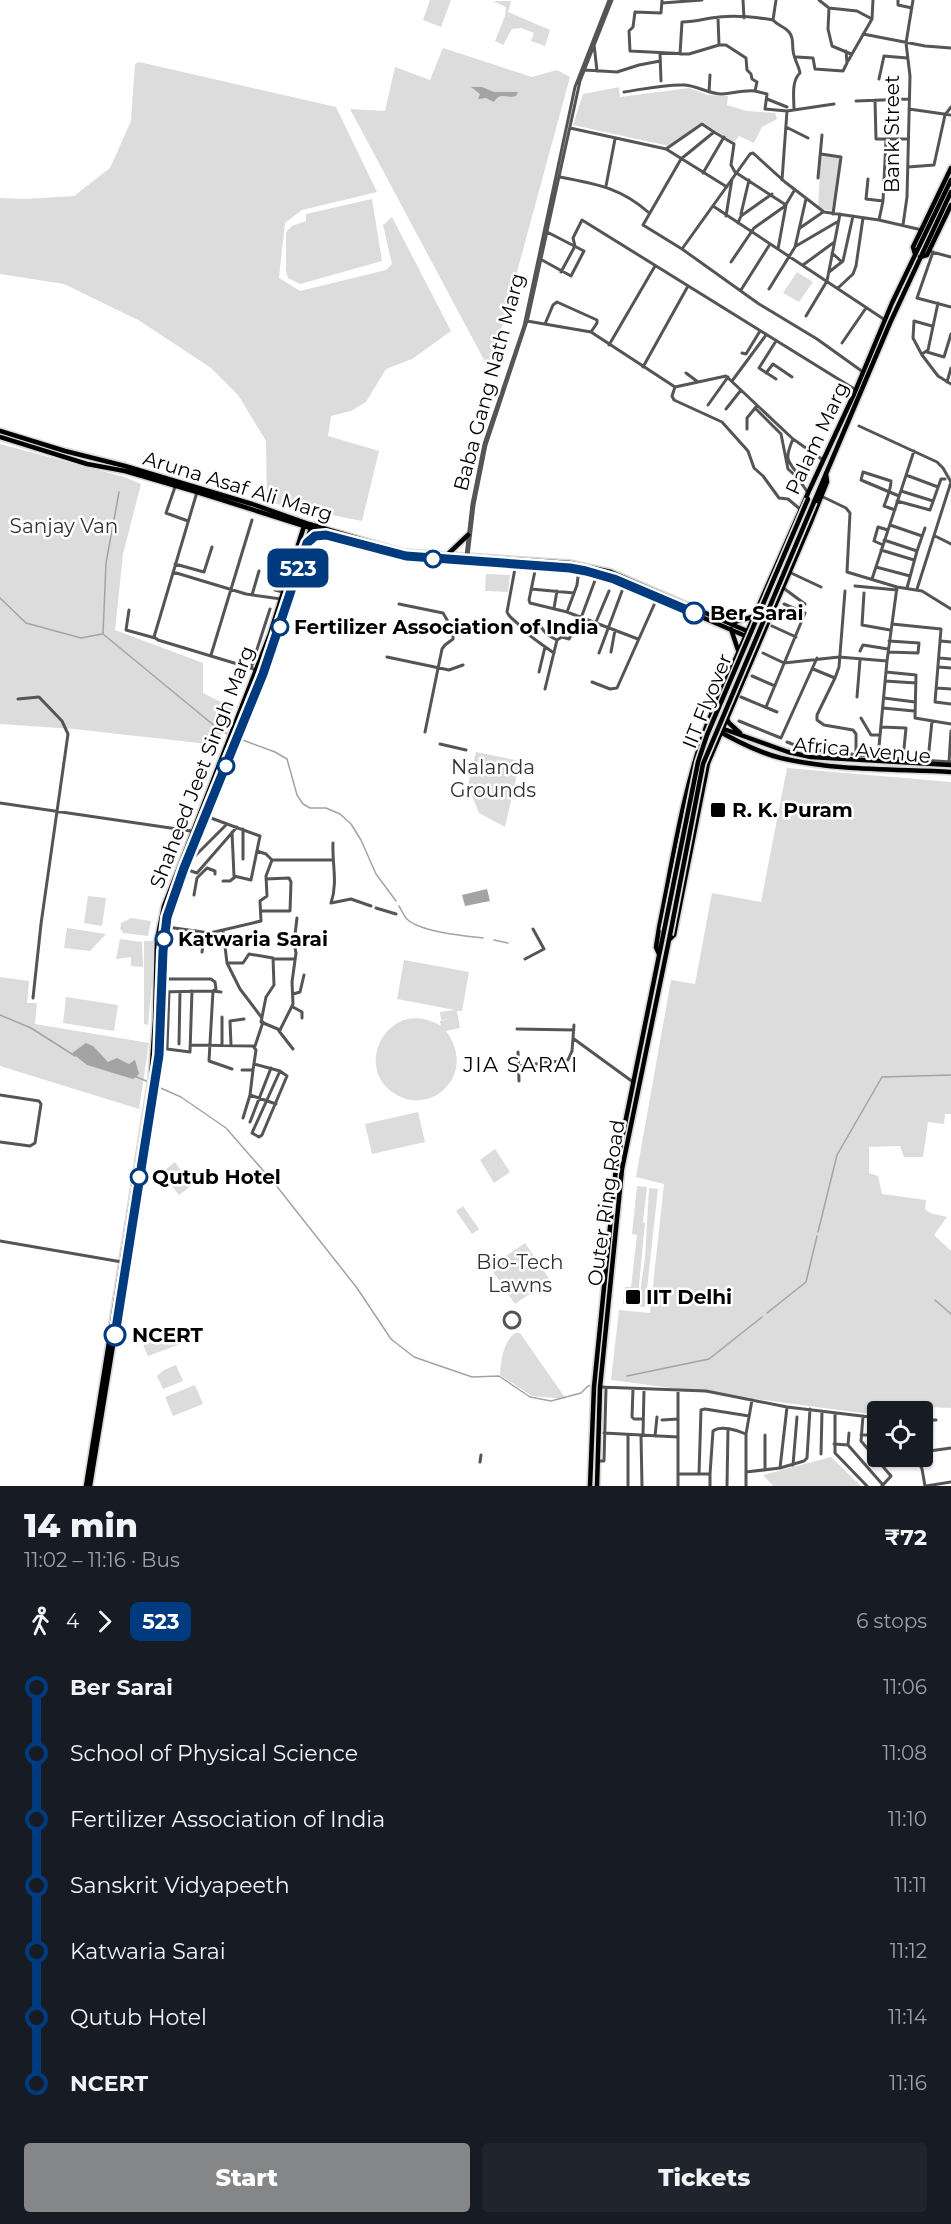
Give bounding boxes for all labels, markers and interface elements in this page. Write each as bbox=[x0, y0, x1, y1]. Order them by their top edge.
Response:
street label: Bank Street bbox=[880, 75, 904, 193]
street label: Baba Gang Nath Marg bbox=[448, 270, 530, 494]
street label: Palam Marg bbox=[780, 378, 854, 498]
street label: Aruna Asaf Ali Marg bbox=[140, 446, 336, 526]
park label: Sanjay Van bbox=[10, 514, 118, 538]
line badge: 523 bbox=[264, 548, 332, 588]
unlabelled marker bbox=[424, 550, 442, 568]
text: 523 bbox=[279, 556, 317, 581]
place label: Ber Sarai bbox=[710, 601, 804, 625]
marker: Ber Sarai bbox=[683, 602, 705, 624]
place label: Fertilizer Association of India bbox=[294, 615, 599, 639]
marker: Fertilizer Association of India bbox=[271, 618, 289, 636]
street label: Shaheed Jeet Singh Marg bbox=[145, 642, 259, 892]
street label: IIT Flyover bbox=[677, 650, 737, 752]
street label: Africa Avenue bbox=[792, 732, 932, 768]
park label: Nalanda Grounds bbox=[450, 755, 536, 802]
unlabelled marker bbox=[217, 757, 235, 775]
place label: R. K. Puram bbox=[732, 798, 853, 822]
marker: R. K. Puram bbox=[709, 801, 727, 819]
place label: Katwaria Sarai bbox=[178, 927, 328, 951]
marker: Katwaria Sarai bbox=[155, 930, 173, 948]
district label: JIA SARAI bbox=[462, 1052, 579, 1077]
street label: Outer Ring Road bbox=[582, 1118, 630, 1288]
place label: Qutub Hotel bbox=[152, 1165, 281, 1189]
marker: Qutub Hotel bbox=[130, 1168, 148, 1186]
park label: Bio-Tech Lawns bbox=[476, 1250, 564, 1297]
place label: IIT Delhi bbox=[646, 1285, 732, 1309]
marker: IIT Delhi bbox=[624, 1288, 642, 1306]
place label: NCERT bbox=[132, 1323, 204, 1347]
marker: NCERT bbox=[104, 1324, 126, 1346]
map controls bbox=[867, 1401, 933, 1467]
button: locate bbox=[867, 1401, 933, 1467]
text: 14 min bbox=[24, 1505, 138, 1545]
text: ₹72 bbox=[884, 1524, 927, 1551]
text: 11:02 – 11:16 · Bus bbox=[24, 1548, 180, 1572]
icon: walk bbox=[24, 1605, 57, 1638]
icon: forward bbox=[88, 1605, 121, 1638]
text: 4 bbox=[66, 1609, 79, 1633]
text: 523 bbox=[142, 1609, 179, 1634]
text: 6 stops bbox=[856, 1609, 927, 1633]
text: Ber Sarai bbox=[70, 1674, 173, 1701]
text: 11:06 bbox=[883, 1675, 927, 1699]
text: School of Physical Science bbox=[70, 1740, 358, 1767]
text: 11:08 bbox=[882, 1741, 927, 1765]
text: Fertilizer Association of India bbox=[70, 1806, 385, 1833]
text: 11:10 bbox=[888, 1807, 927, 1831]
text: Sanskrit Vidyapeeth bbox=[70, 1872, 290, 1899]
text: 11:11 bbox=[894, 1873, 927, 1897]
text: Katwaria Sarai bbox=[70, 1938, 226, 1965]
text: 11:12 bbox=[890, 1939, 927, 1963]
text: Qutub Hotel bbox=[70, 2004, 207, 2031]
text: 11:14 bbox=[888, 2005, 927, 2029]
text: NCERT bbox=[70, 2070, 148, 2097]
text: 11:16 bbox=[889, 2071, 927, 2095]
button: Start bbox=[24, 2143, 470, 2212]
button: Tickets bbox=[482, 2143, 927, 2212]

